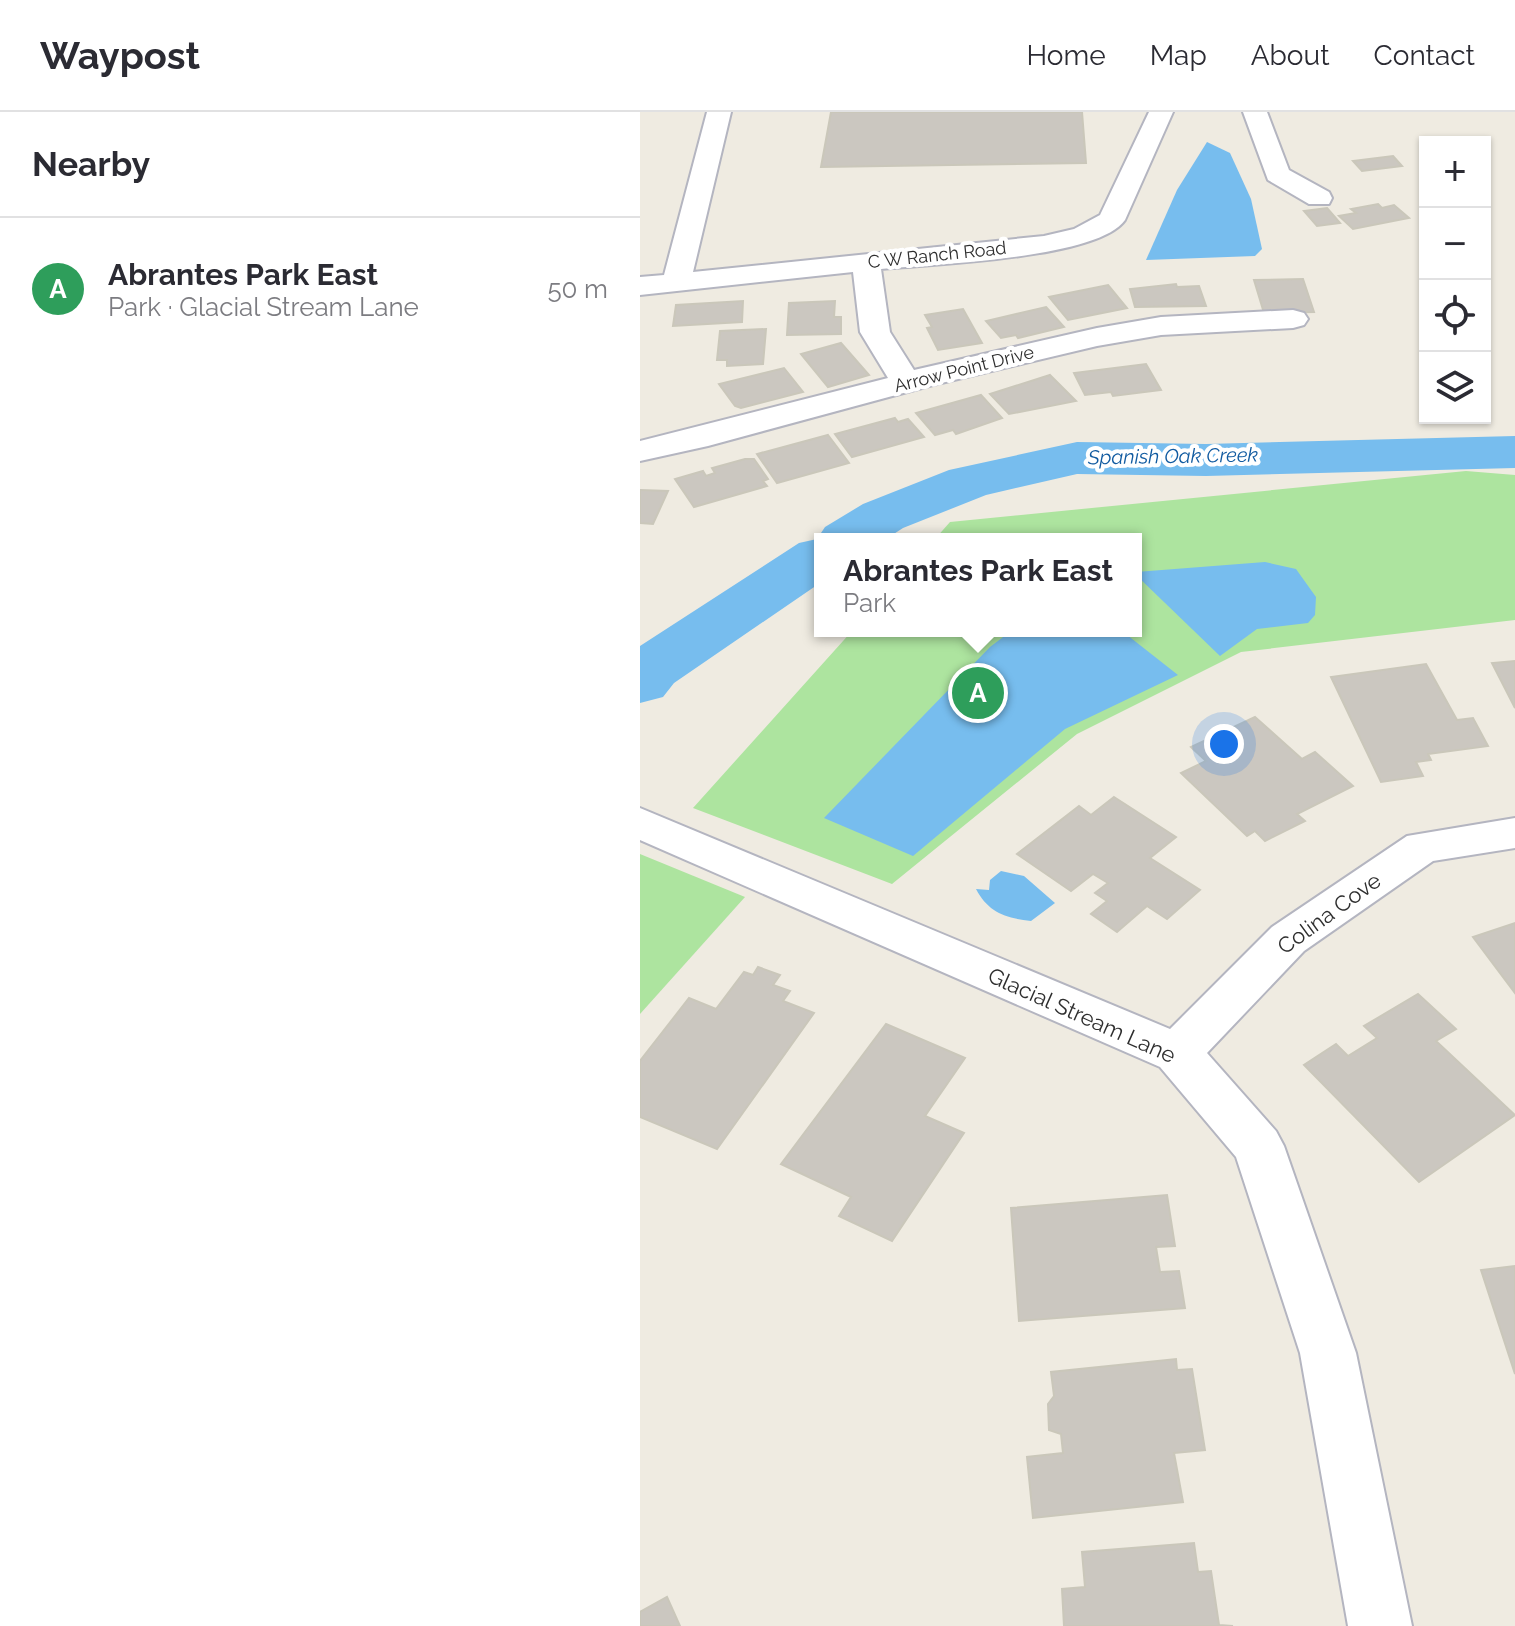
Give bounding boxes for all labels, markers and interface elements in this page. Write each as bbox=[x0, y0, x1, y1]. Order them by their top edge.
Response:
text: Waypost bbox=[40, 33, 200, 78]
text: Home bbox=[1026, 39, 1106, 72]
text: Map bbox=[1150, 39, 1207, 72]
text: About bbox=[1251, 39, 1330, 72]
text: Contact bbox=[1374, 39, 1475, 72]
map controls bbox=[1419, 136, 1491, 424]
button: + bbox=[1419, 136, 1491, 208]
text: Nearby bbox=[32, 144, 150, 184]
button: − bbox=[1419, 208, 1491, 280]
street label: C W Ranch Road bbox=[867, 237, 1007, 272]
text: Abrantes Park East bbox=[108, 257, 378, 292]
text: A bbox=[49, 274, 67, 304]
text: 50 m bbox=[547, 274, 608, 304]
button: locate bbox=[1419, 280, 1491, 352]
text: Park · Glacial Stream Lane bbox=[108, 292, 419, 322]
street label: Arrow Point Drive bbox=[892, 341, 1036, 396]
button: layers bbox=[1419, 352, 1491, 424]
water label: Spanish Oak Creek bbox=[1087, 443, 1259, 470]
popup bbox=[814, 533, 1142, 637]
text: Abrantes Park East bbox=[843, 553, 1113, 588]
text: Park bbox=[843, 588, 896, 618]
pin: A bbox=[952, 663, 1004, 723]
your location bbox=[1204, 724, 1244, 764]
street label: Colina Cove bbox=[1272, 867, 1386, 959]
street label: Glacial Stream Lane bbox=[984, 962, 1180, 1068]

